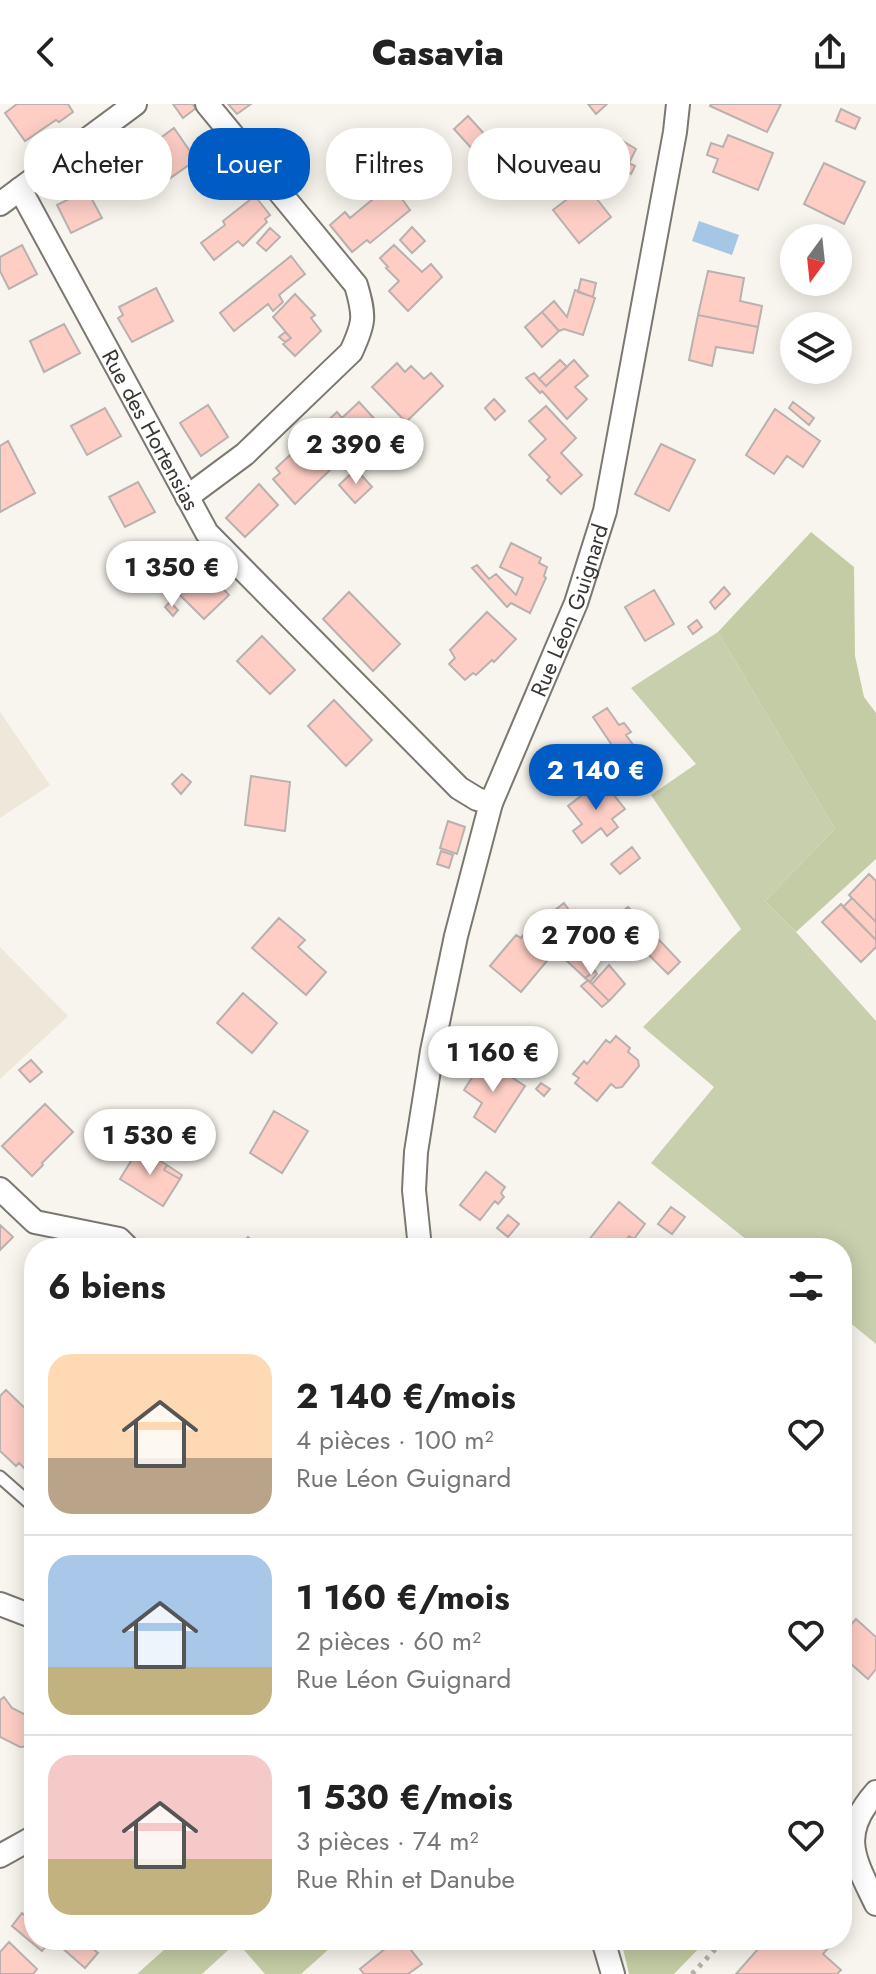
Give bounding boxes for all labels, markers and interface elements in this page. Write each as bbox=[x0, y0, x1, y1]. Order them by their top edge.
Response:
text: Casavia bbox=[372, 26, 504, 78]
icon: back bbox=[24, 30, 68, 74]
icon: share bbox=[808, 30, 852, 74]
chip: Acheter bbox=[24, 128, 172, 200]
chip: Louer bbox=[188, 128, 310, 200]
chip: Filtres bbox=[326, 128, 452, 200]
chip: Nouveau bbox=[468, 128, 630, 200]
north arrow bbox=[780, 224, 852, 296]
map controls bbox=[780, 224, 852, 384]
button: layers bbox=[780, 312, 852, 384]
street label: Rue des Hortensias bbox=[94, 344, 208, 516]
pin: 2 390 € bbox=[282, 418, 430, 486]
text: 2 390 € bbox=[306, 425, 406, 463]
street label: Rue Léon Guignard bbox=[522, 520, 616, 701]
pin: 1 350 € bbox=[98, 541, 246, 609]
text: 1 350 € bbox=[124, 548, 220, 586]
pin: 2 140 € bbox=[522, 744, 670, 812]
text: 2 140 € bbox=[547, 751, 645, 789]
pin: 2 700 € bbox=[517, 909, 665, 977]
text: 2 700 € bbox=[541, 916, 641, 954]
pin: 1 160 € bbox=[419, 1026, 567, 1094]
text: 1 160 € bbox=[446, 1033, 540, 1071]
pin: 1 530 € bbox=[76, 1109, 224, 1177]
text: 1 530 € bbox=[102, 1116, 198, 1154]
text: 6 biens bbox=[48, 1262, 166, 1311]
icon: filters bbox=[784, 1264, 828, 1308]
text: 2 140 €/mois bbox=[296, 1372, 516, 1421]
icon: home bbox=[112, 1386, 208, 1482]
icon: heart bbox=[784, 1412, 828, 1456]
text: 4 pièces · 100 m² bbox=[296, 1421, 494, 1459]
text: Rue Léon Guignard bbox=[296, 1459, 511, 1497]
text: 1 160 €/mois bbox=[296, 1573, 510, 1622]
icon: home bbox=[112, 1587, 208, 1683]
icon: heart bbox=[784, 1613, 828, 1657]
text: 2 pièces · 60 m² bbox=[296, 1622, 481, 1660]
text: Rue Léon Guignard bbox=[296, 1660, 511, 1698]
text: 1 530 €/mois bbox=[296, 1773, 513, 1822]
icon: home bbox=[112, 1787, 208, 1883]
icon: heart bbox=[784, 1813, 828, 1857]
text: 3 pièces · 74 m² bbox=[296, 1822, 479, 1860]
text: Rue Rhin et Danube bbox=[296, 1860, 515, 1898]

